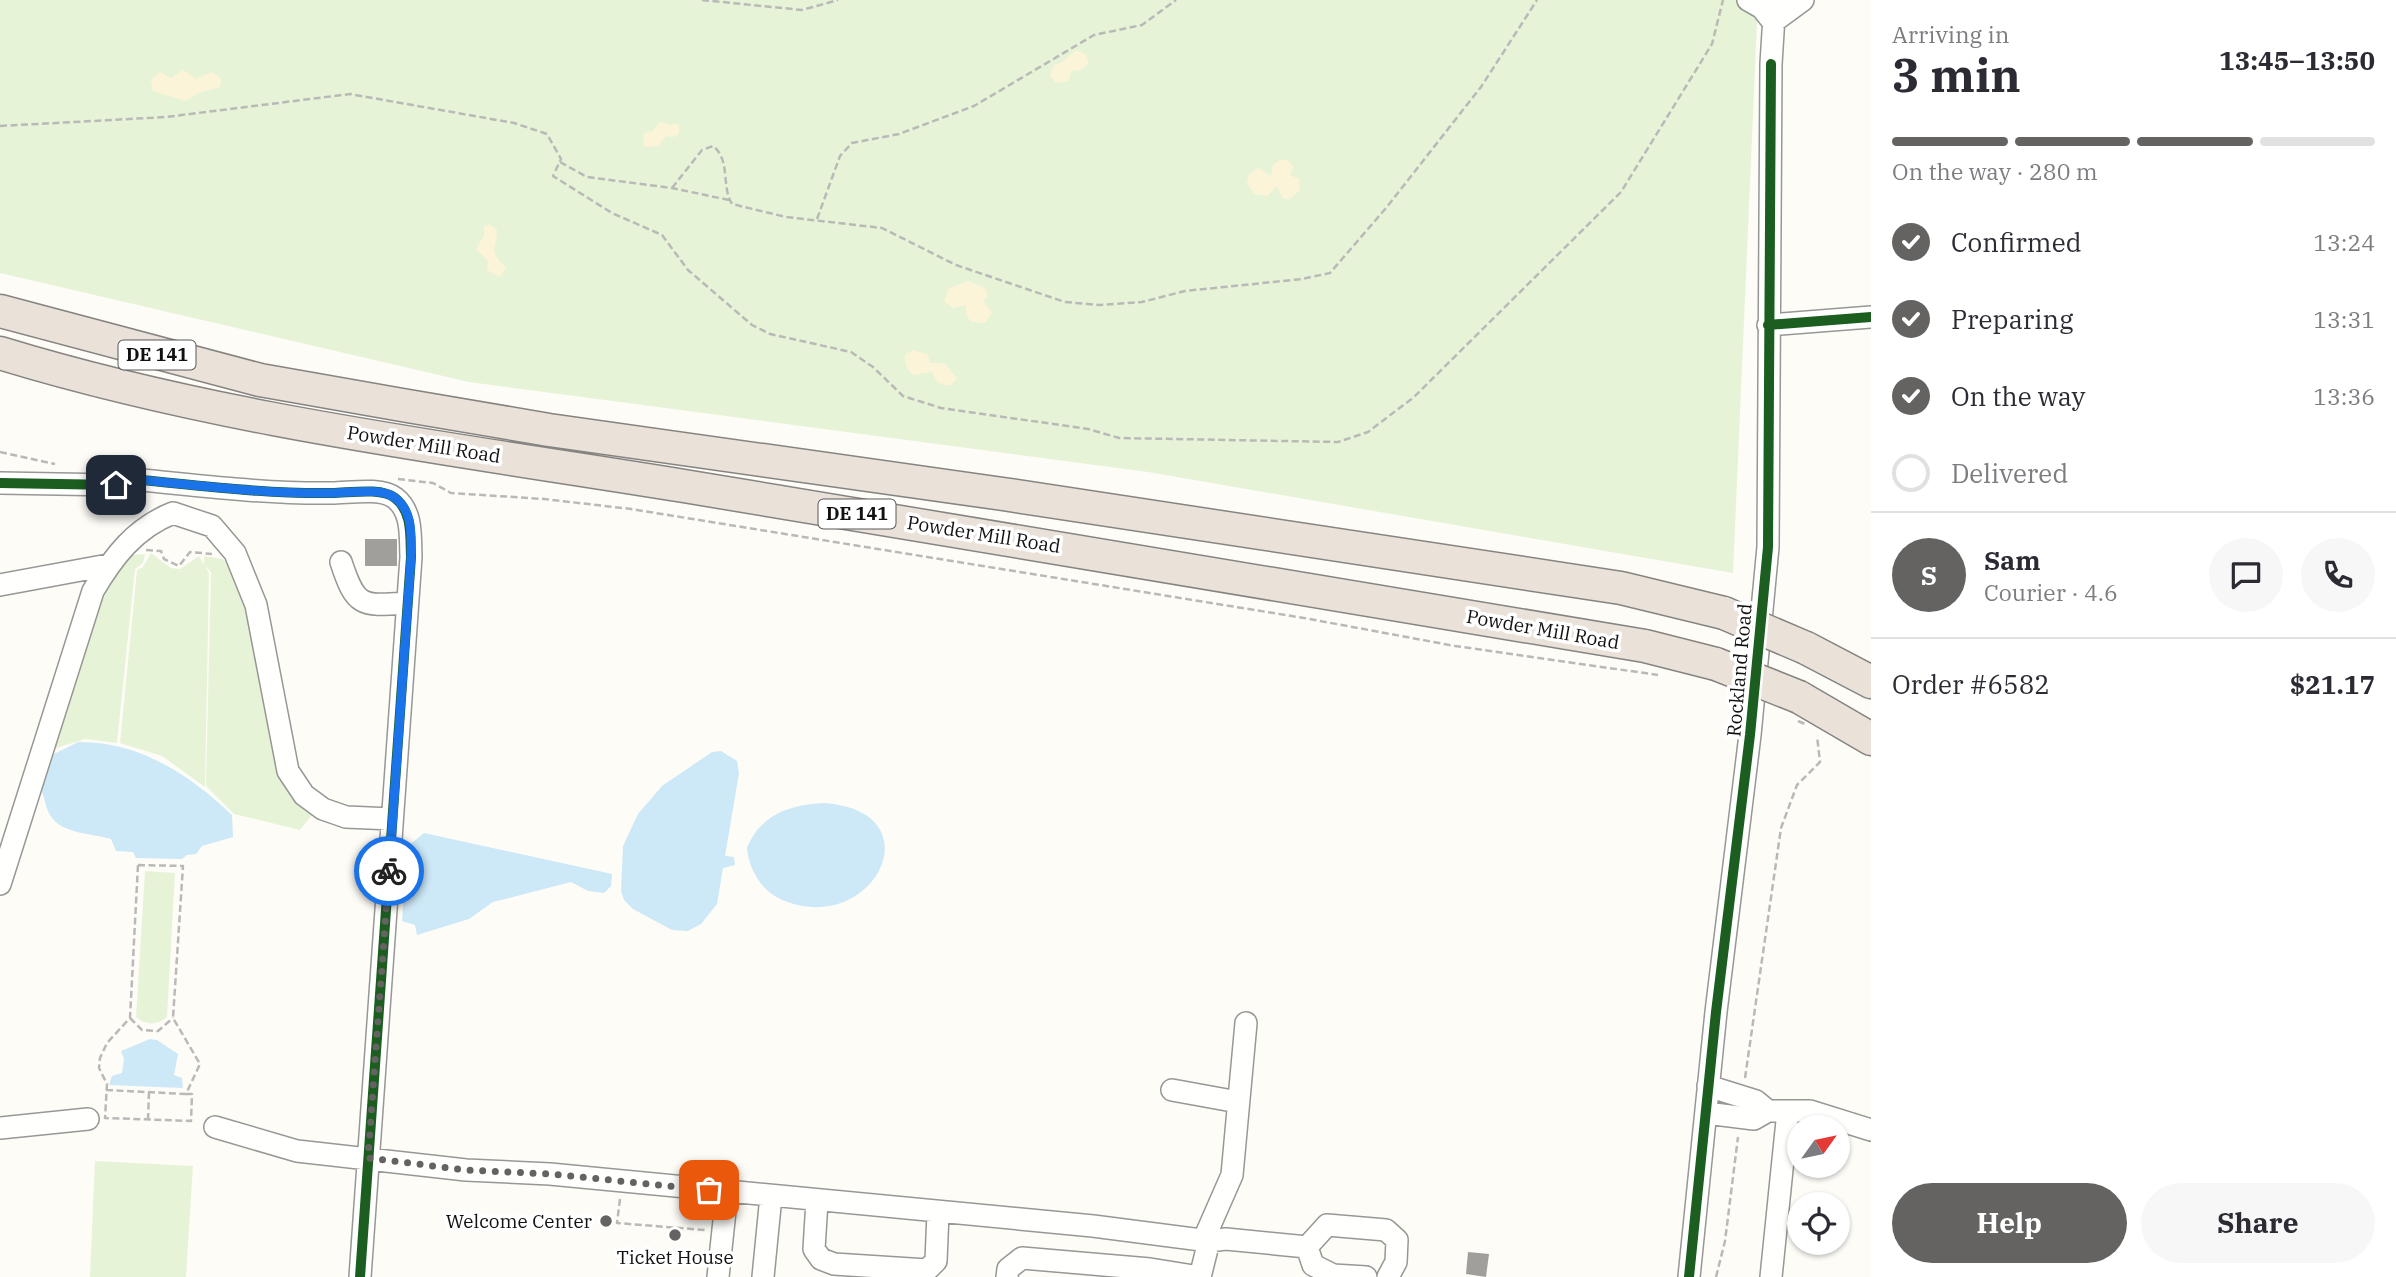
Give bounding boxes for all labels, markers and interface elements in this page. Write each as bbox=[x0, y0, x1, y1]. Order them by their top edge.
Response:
text: Arriving in bbox=[1892, 19, 2009, 49]
text: 13:45–13:50 bbox=[2219, 43, 2375, 77]
text: 3 min bbox=[1892, 45, 2021, 105]
text: On the way · 280 m bbox=[1892, 156, 2098, 186]
icon: check bbox=[1892, 223, 1930, 261]
text: Confirmed bbox=[1951, 225, 2082, 259]
text: 13:24 bbox=[2313, 227, 2375, 257]
icon: check bbox=[1892, 300, 1930, 338]
text: Preparing bbox=[1951, 302, 2073, 336]
text: 13:31 bbox=[2313, 304, 2375, 334]
road number: DE 141 bbox=[118, 340, 196, 370]
icon: check bbox=[1892, 377, 1930, 415]
text: On the way bbox=[1951, 379, 2085, 413]
text: 13:36 bbox=[2313, 381, 2375, 411]
street label: Powder Mill Road bbox=[346, 420, 502, 468]
pin bbox=[86, 455, 146, 515]
text: Delivered bbox=[1951, 456, 2068, 490]
icon: home bbox=[97, 466, 135, 504]
road number: DE 141 bbox=[818, 500, 896, 528]
street label: Powder Mill Road bbox=[906, 510, 1062, 558]
button: chat bbox=[2209, 538, 2283, 612]
button: phone bbox=[2301, 538, 2375, 612]
text: Sam bbox=[1984, 543, 2040, 577]
text: S bbox=[1921, 558, 1937, 592]
text: Courier · 4.6 bbox=[1984, 577, 2118, 607]
street label: Rockland Road bbox=[1721, 602, 1757, 738]
street label: Powder Mill Road bbox=[1465, 604, 1621, 654]
text: Order #6582 bbox=[1892, 667, 2050, 701]
text: $21.17 bbox=[2290, 667, 2375, 701]
courier bbox=[354, 836, 424, 906]
icon: bike bbox=[370, 852, 408, 890]
north arrow bbox=[1787, 1115, 1850, 1178]
map controls bbox=[1787, 1115, 1850, 1255]
pin bbox=[679, 1160, 739, 1220]
icon: bag bbox=[690, 1171, 728, 1209]
button: Help bbox=[1892, 1183, 2127, 1263]
button: Share bbox=[2141, 1183, 2375, 1263]
button: locate bbox=[1787, 1192, 1850, 1255]
place label: Welcome Center bbox=[446, 1209, 593, 1233]
marker: Welcome Center bbox=[598, 1213, 614, 1229]
marker: Ticket House bbox=[667, 1227, 683, 1243]
place label: Ticket House bbox=[616, 1245, 734, 1269]

